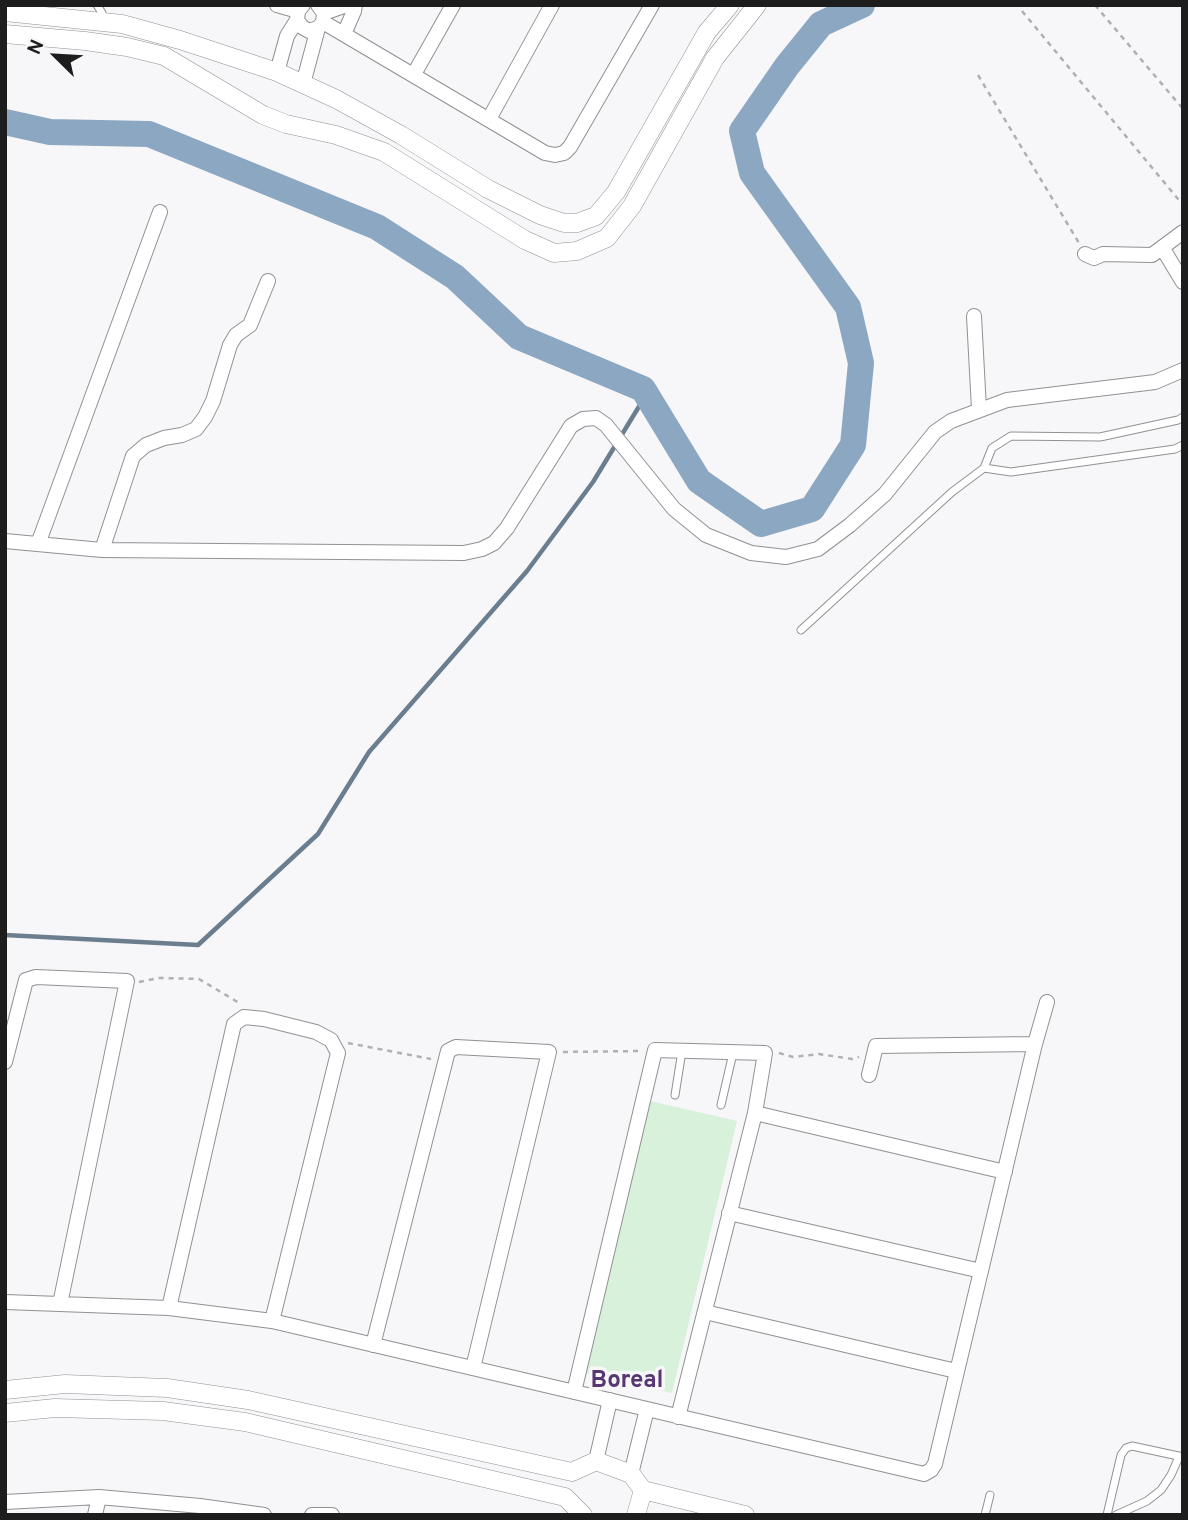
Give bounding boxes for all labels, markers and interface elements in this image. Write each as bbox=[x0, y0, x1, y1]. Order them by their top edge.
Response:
north arrow bbox=[21, 21, 91, 91]
text: N bbox=[23, 36, 51, 59]
district label: Boreal bbox=[590, 1368, 664, 1396]

